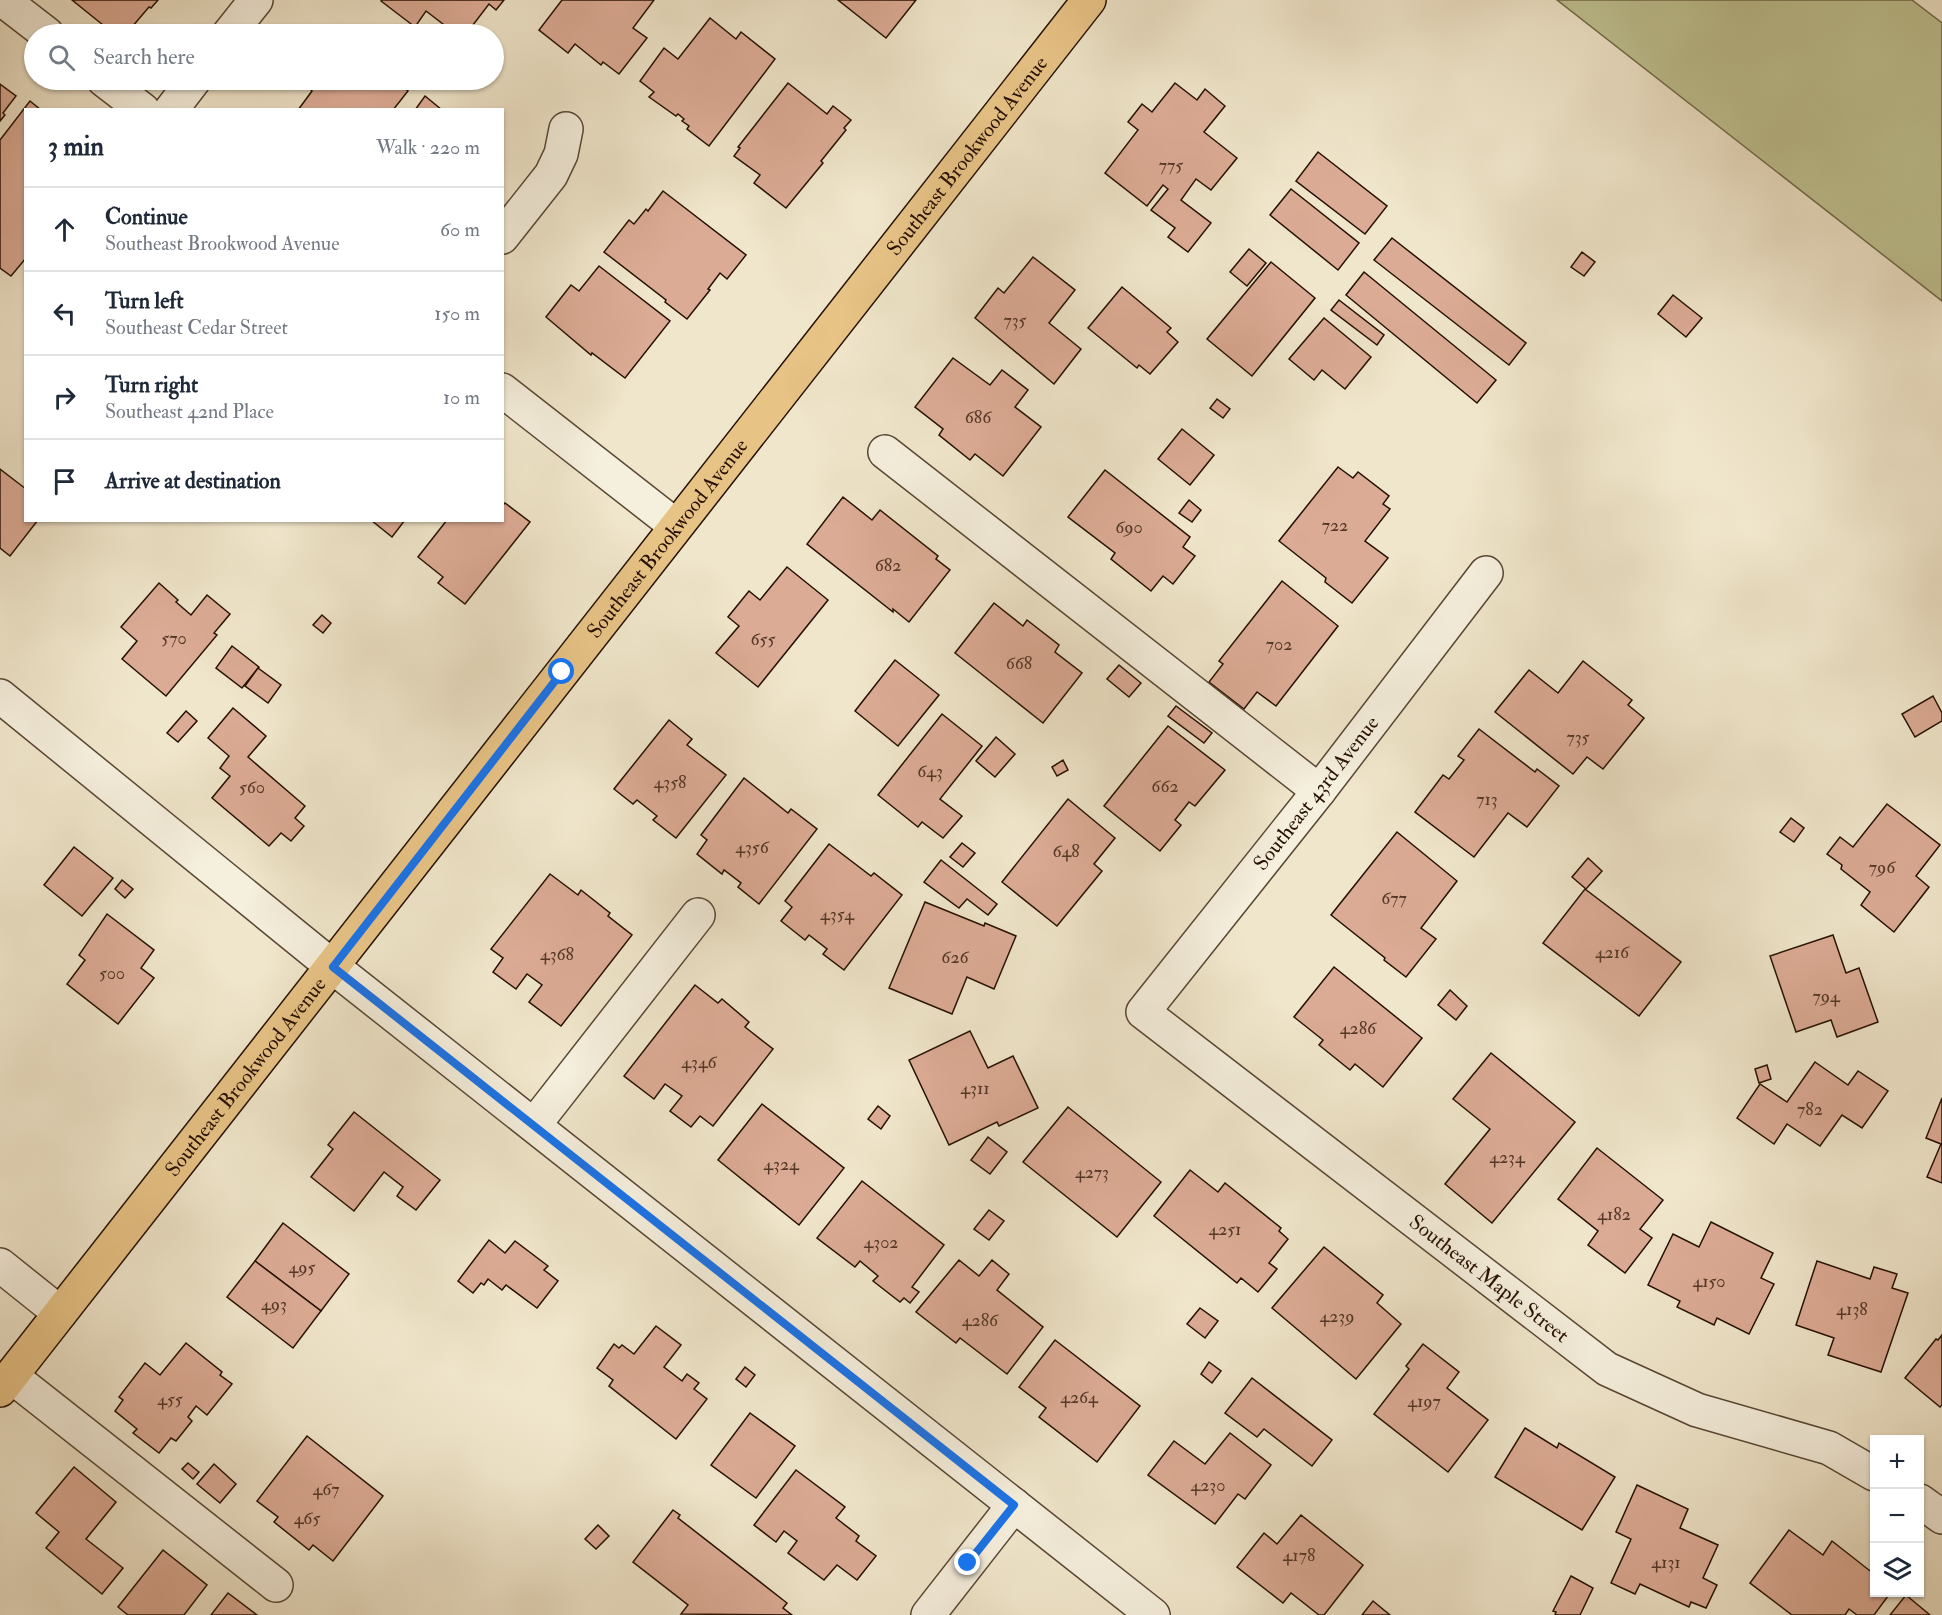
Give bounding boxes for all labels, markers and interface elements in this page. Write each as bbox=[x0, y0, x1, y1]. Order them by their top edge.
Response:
search box bbox=[24, 24, 504, 90]
icon: search bbox=[45, 41, 78, 74]
text: Search here bbox=[93, 43, 195, 71]
street label: Southeast Brookwood Avenue bbox=[881, 51, 1054, 261]
text: 3 min bbox=[48, 131, 104, 163]
text: Walk · 220 m bbox=[376, 135, 480, 160]
house number: 775 bbox=[1159, 154, 1183, 177]
text: Continue bbox=[105, 203, 188, 231]
icon: ahead bbox=[48, 213, 81, 246]
text: 60 m bbox=[440, 217, 480, 242]
text: Southeast Brookwood Avenue bbox=[105, 231, 340, 256]
text: Turn left bbox=[105, 287, 184, 315]
icon: left bbox=[48, 297, 81, 330]
text: 150 m bbox=[434, 301, 480, 326]
house number: 735 bbox=[1003, 309, 1027, 332]
text: Southeast Cedar Street bbox=[105, 315, 288, 340]
text: Turn right bbox=[105, 371, 198, 399]
icon: right bbox=[48, 381, 81, 414]
text: 10 m bbox=[443, 385, 480, 410]
text: Southeast 42nd Place bbox=[105, 399, 274, 424]
house number: 686 bbox=[965, 406, 992, 429]
street label: Southeast Brookwood Avenue bbox=[581, 433, 754, 644]
icon: arrive bbox=[48, 465, 81, 498]
text: Arrive at destination bbox=[105, 467, 281, 495]
house number: 722 bbox=[1322, 514, 1348, 537]
house number: 690 bbox=[1115, 516, 1143, 539]
house number: 682 bbox=[875, 554, 901, 577]
house number: 570 bbox=[161, 627, 187, 650]
house number: 655 bbox=[751, 628, 776, 651]
house number: 702 bbox=[1266, 633, 1292, 656]
house number: 668 bbox=[1006, 652, 1032, 675]
route start bbox=[548, 658, 574, 684]
street label: Southeast 43rd Avenue bbox=[1248, 710, 1385, 876]
house number: 735 bbox=[1566, 726, 1590, 749]
house number: 643 bbox=[917, 760, 943, 783]
house number: 4358 bbox=[654, 771, 686, 794]
house number: 662 bbox=[1151, 775, 1179, 798]
house number: 560 bbox=[239, 776, 265, 799]
house number: 713 bbox=[1476, 788, 1498, 811]
house number: 4356 bbox=[735, 836, 770, 859]
house number: 648 bbox=[1052, 840, 1080, 863]
house number: 796 bbox=[1869, 856, 1896, 879]
house number: 677 bbox=[1381, 887, 1407, 910]
house number: 4354 bbox=[820, 903, 855, 926]
house number: 4216 bbox=[1595, 941, 1630, 964]
house number: 4368 bbox=[540, 943, 574, 966]
house number: 626 bbox=[941, 946, 970, 969]
house number: 500 bbox=[99, 962, 125, 985]
street label: Southeast Brookwood Avenue bbox=[159, 972, 333, 1182]
house number: 794 bbox=[1812, 985, 1841, 1008]
house number: 4286 bbox=[1340, 1017, 1377, 1040]
house number: 4346 bbox=[681, 1051, 718, 1074]
house number: 4311 bbox=[960, 1077, 990, 1100]
house number: 782 bbox=[1797, 1098, 1823, 1121]
house number: 4234 bbox=[1489, 1146, 1526, 1169]
house number: 4324 bbox=[763, 1153, 800, 1176]
house number: 4273 bbox=[1075, 1161, 1109, 1184]
house number: 4182 bbox=[1597, 1203, 1631, 1226]
street label: Southeast Maple Street bbox=[1404, 1209, 1575, 1349]
house number: 4251 bbox=[1208, 1218, 1242, 1241]
house number: 4302 bbox=[864, 1231, 898, 1254]
house number: 495 bbox=[289, 1256, 316, 1279]
house number: 4150 bbox=[1692, 1270, 1726, 1293]
house number: 493 bbox=[261, 1293, 287, 1316]
house number: 4138 bbox=[1836, 1298, 1868, 1321]
house number: 4239 bbox=[1320, 1305, 1354, 1328]
house number: 4286 bbox=[962, 1309, 999, 1332]
house number: 4264 bbox=[1060, 1386, 1099, 1409]
house number: 455 bbox=[157, 1388, 183, 1411]
house number: 4197 bbox=[1407, 1390, 1441, 1413]
map controls bbox=[1870, 1435, 1924, 1597]
button: + bbox=[1870, 1435, 1924, 1489]
house number: 4230 bbox=[1191, 1474, 1225, 1497]
house number: 467 bbox=[312, 1478, 340, 1501]
button: − bbox=[1870, 1489, 1924, 1543]
house number: 465 bbox=[294, 1507, 320, 1530]
button: layers bbox=[1870, 1543, 1924, 1597]
house number: 4178 bbox=[1283, 1544, 1315, 1567]
route end bbox=[954, 1549, 980, 1575]
house number: 4131 bbox=[1651, 1551, 1681, 1574]

